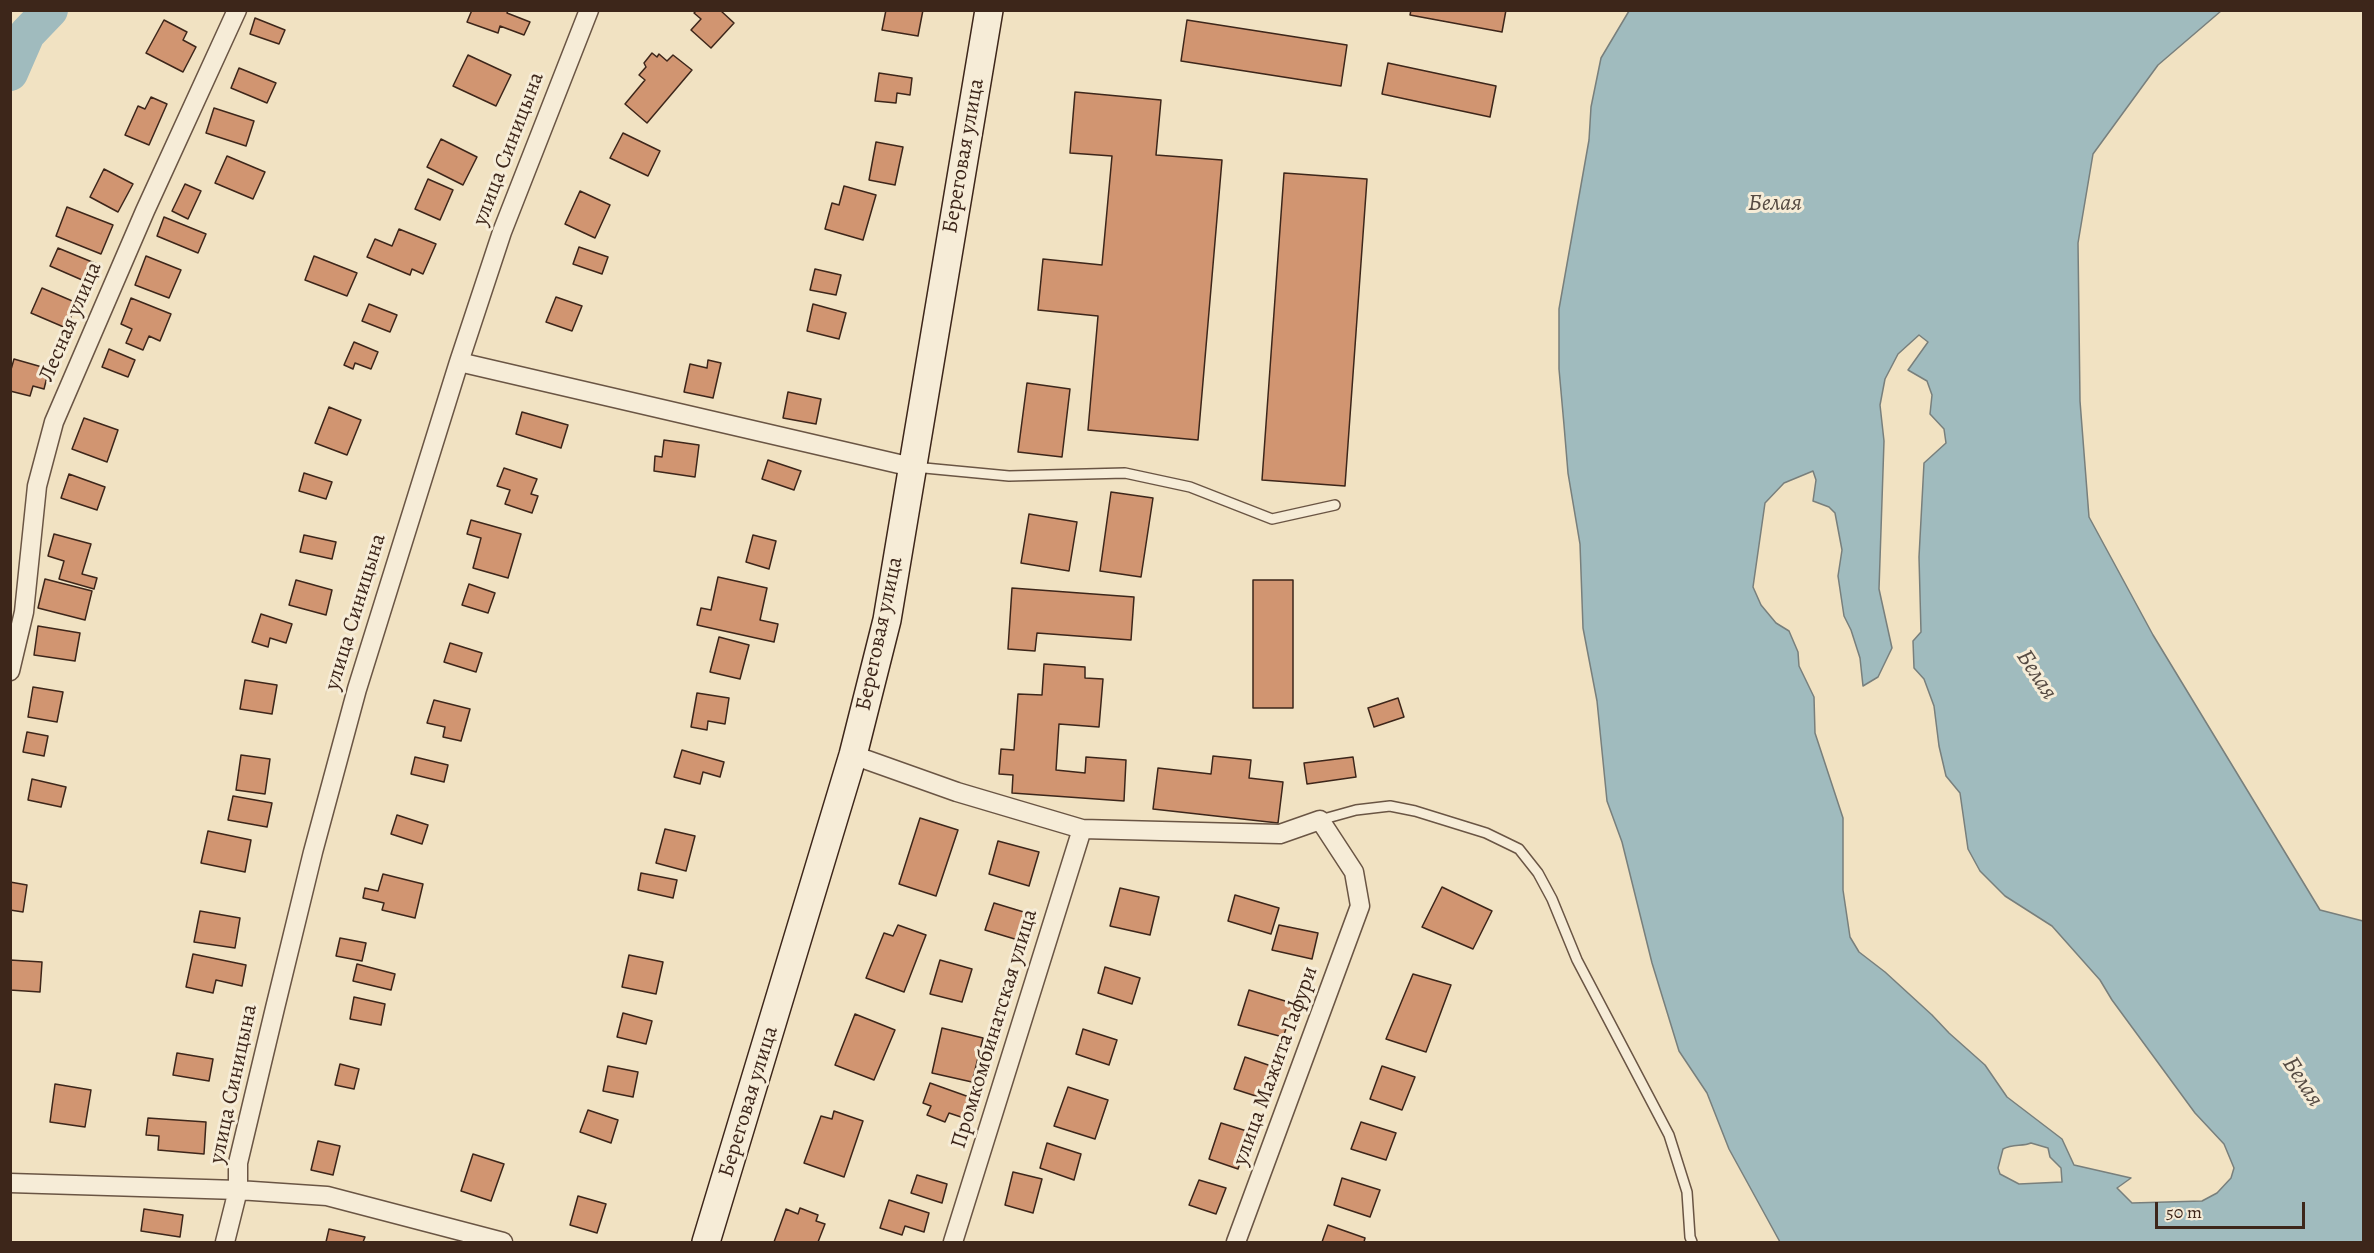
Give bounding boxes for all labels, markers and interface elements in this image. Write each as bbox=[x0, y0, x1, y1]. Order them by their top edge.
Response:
street label: улица Синицына bbox=[468, 69, 550, 229]
street label: Береговая улица bbox=[937, 77, 991, 235]
water label: Белая bbox=[1748, 190, 1802, 218]
street label: Лесная улица bbox=[34, 258, 108, 386]
street label: улица Синицына bbox=[320, 531, 392, 693]
street label: Береговая улица bbox=[851, 555, 909, 713]
water label: Белая bbox=[2009, 644, 2063, 706]
street label: Промкомбинатская улица bbox=[946, 906, 1044, 1152]
street label: улица Мажита Гафури bbox=[1228, 963, 1324, 1169]
street label: улица Синицына bbox=[204, 1002, 264, 1166]
street label: Береговая улица bbox=[713, 1023, 785, 1181]
water label: Белая bbox=[2275, 1051, 2329, 1113]
scale bar bbox=[2158, 1190, 2308, 1228]
text: 50 m bbox=[2166, 1200, 2202, 1224]

